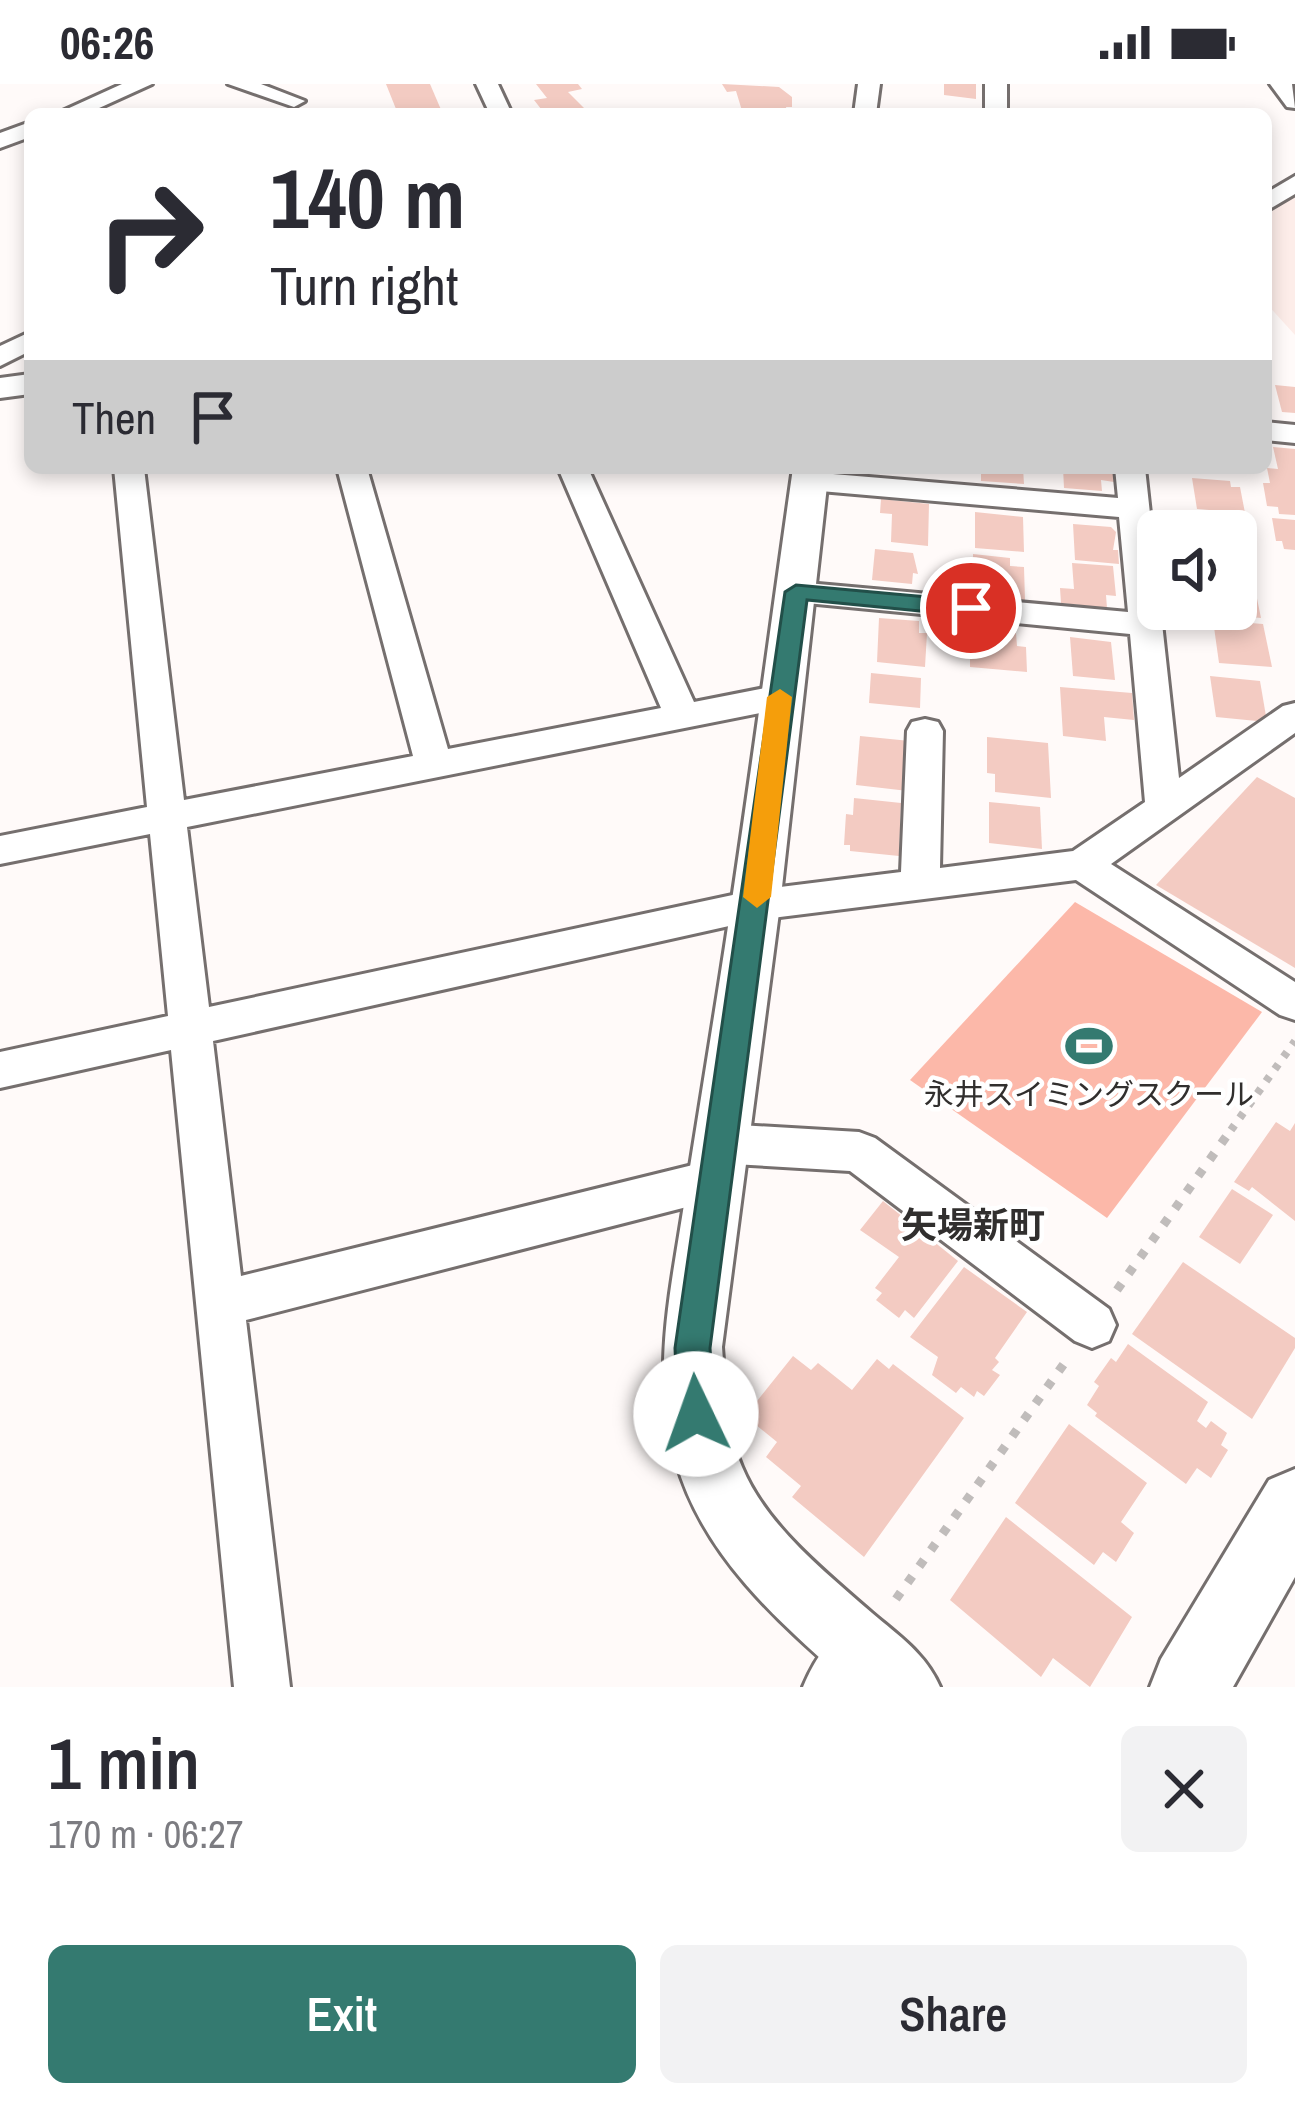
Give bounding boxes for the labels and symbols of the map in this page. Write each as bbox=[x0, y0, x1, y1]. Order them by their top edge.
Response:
pin bbox=[920, 557, 1022, 659]
sports icon: 永井スイミングスクール bbox=[1064, 1021, 1114, 1071]
place label: 永井スイミングスクール bbox=[924, 1074, 1254, 1114]
district label: 矢場新町 bbox=[901, 1201, 1045, 1249]
position arrow bbox=[633, 1351, 759, 1477]

